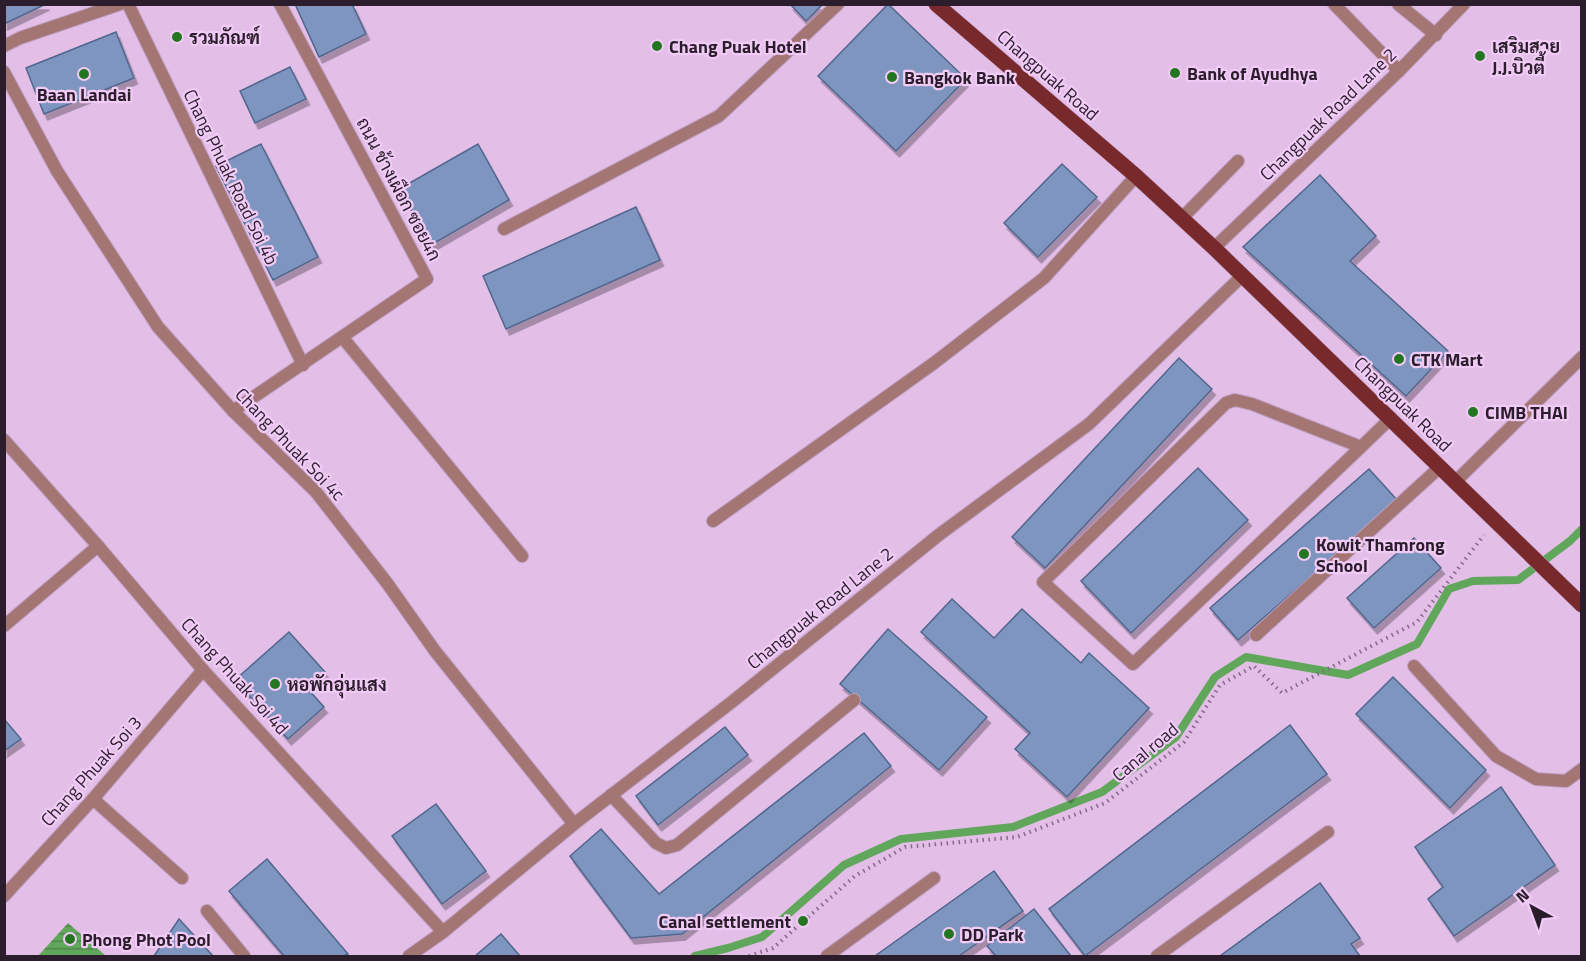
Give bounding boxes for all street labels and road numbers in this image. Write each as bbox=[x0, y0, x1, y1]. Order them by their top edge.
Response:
street label: Changpuak Road bbox=[991, 23, 1105, 127]
street label: Changpuak Road Lane 2 bbox=[1253, 41, 1403, 187]
street label: Chang Phuak Road Soi 4b bbox=[177, 85, 285, 269]
street label: ถนน ช้างเผือก ซอย4ก bbox=[350, 112, 448, 266]
street label: Changpuak Road bbox=[1348, 350, 1458, 458]
street label: Chang Phuak Soi 4c bbox=[229, 381, 351, 507]
street label: Changpuak Road Lane 2 bbox=[741, 540, 899, 676]
street label: Chang Phuak Soi 4d bbox=[175, 611, 295, 741]
street label: Chang Phuak Soi 3 bbox=[34, 710, 148, 832]
street label: Canal road bbox=[1106, 716, 1184, 788]

